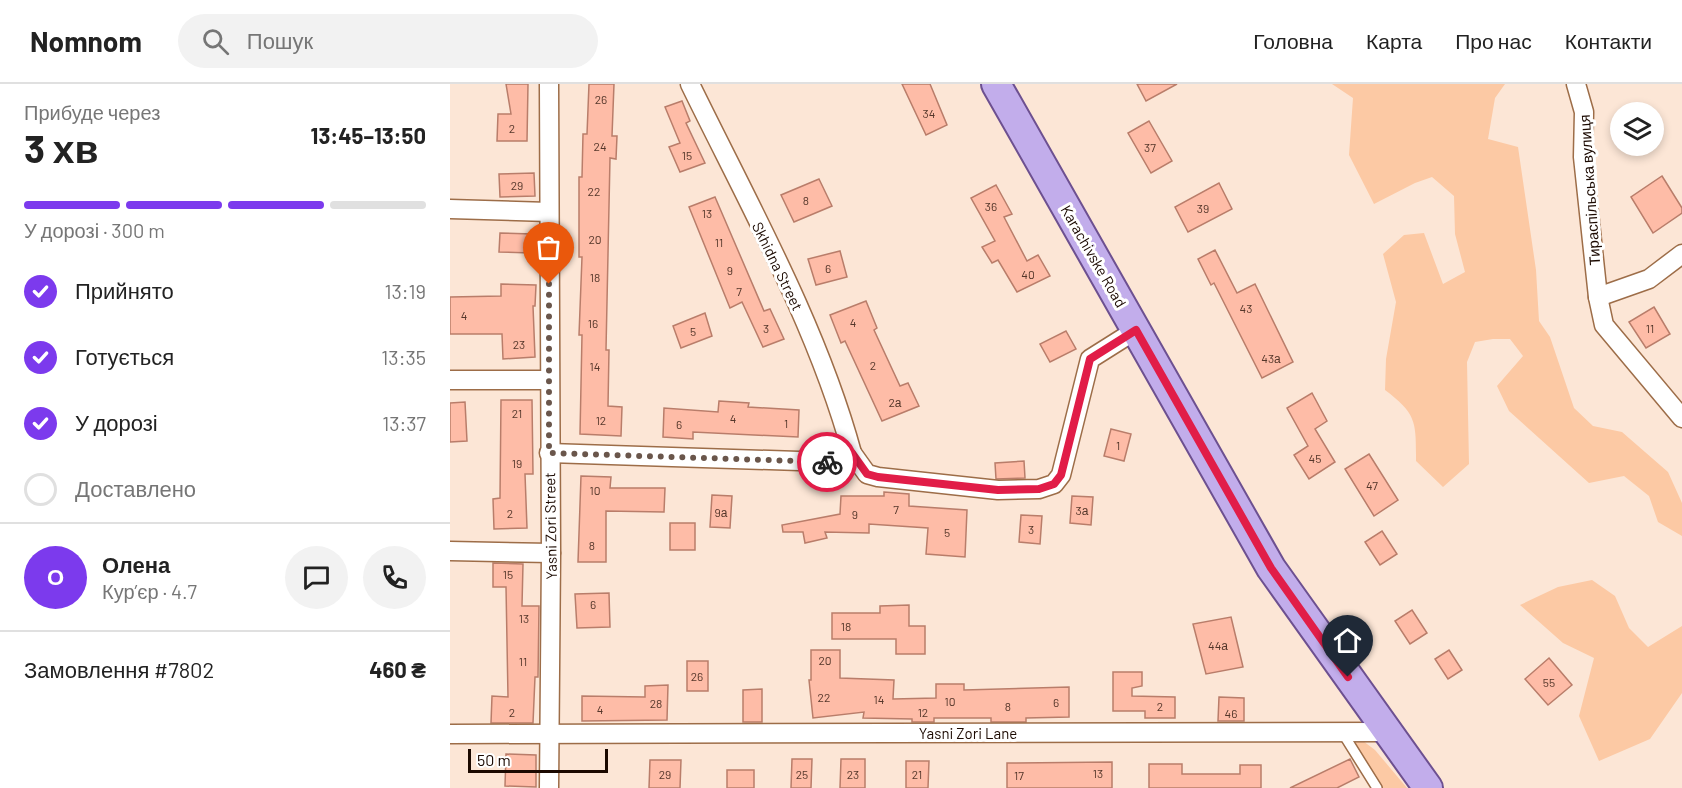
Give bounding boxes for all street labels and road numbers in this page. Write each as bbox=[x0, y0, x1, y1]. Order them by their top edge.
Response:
street label: Тираспільська вулиця bbox=[1575, 114, 1603, 266]
street label: Karachivske Road bbox=[1057, 202, 1131, 310]
street label: Skhidna Street bbox=[749, 219, 807, 313]
street label: Yasni Zori Street bbox=[540, 472, 560, 580]
street label: Yasni Zori Lane bbox=[919, 724, 1017, 742]

